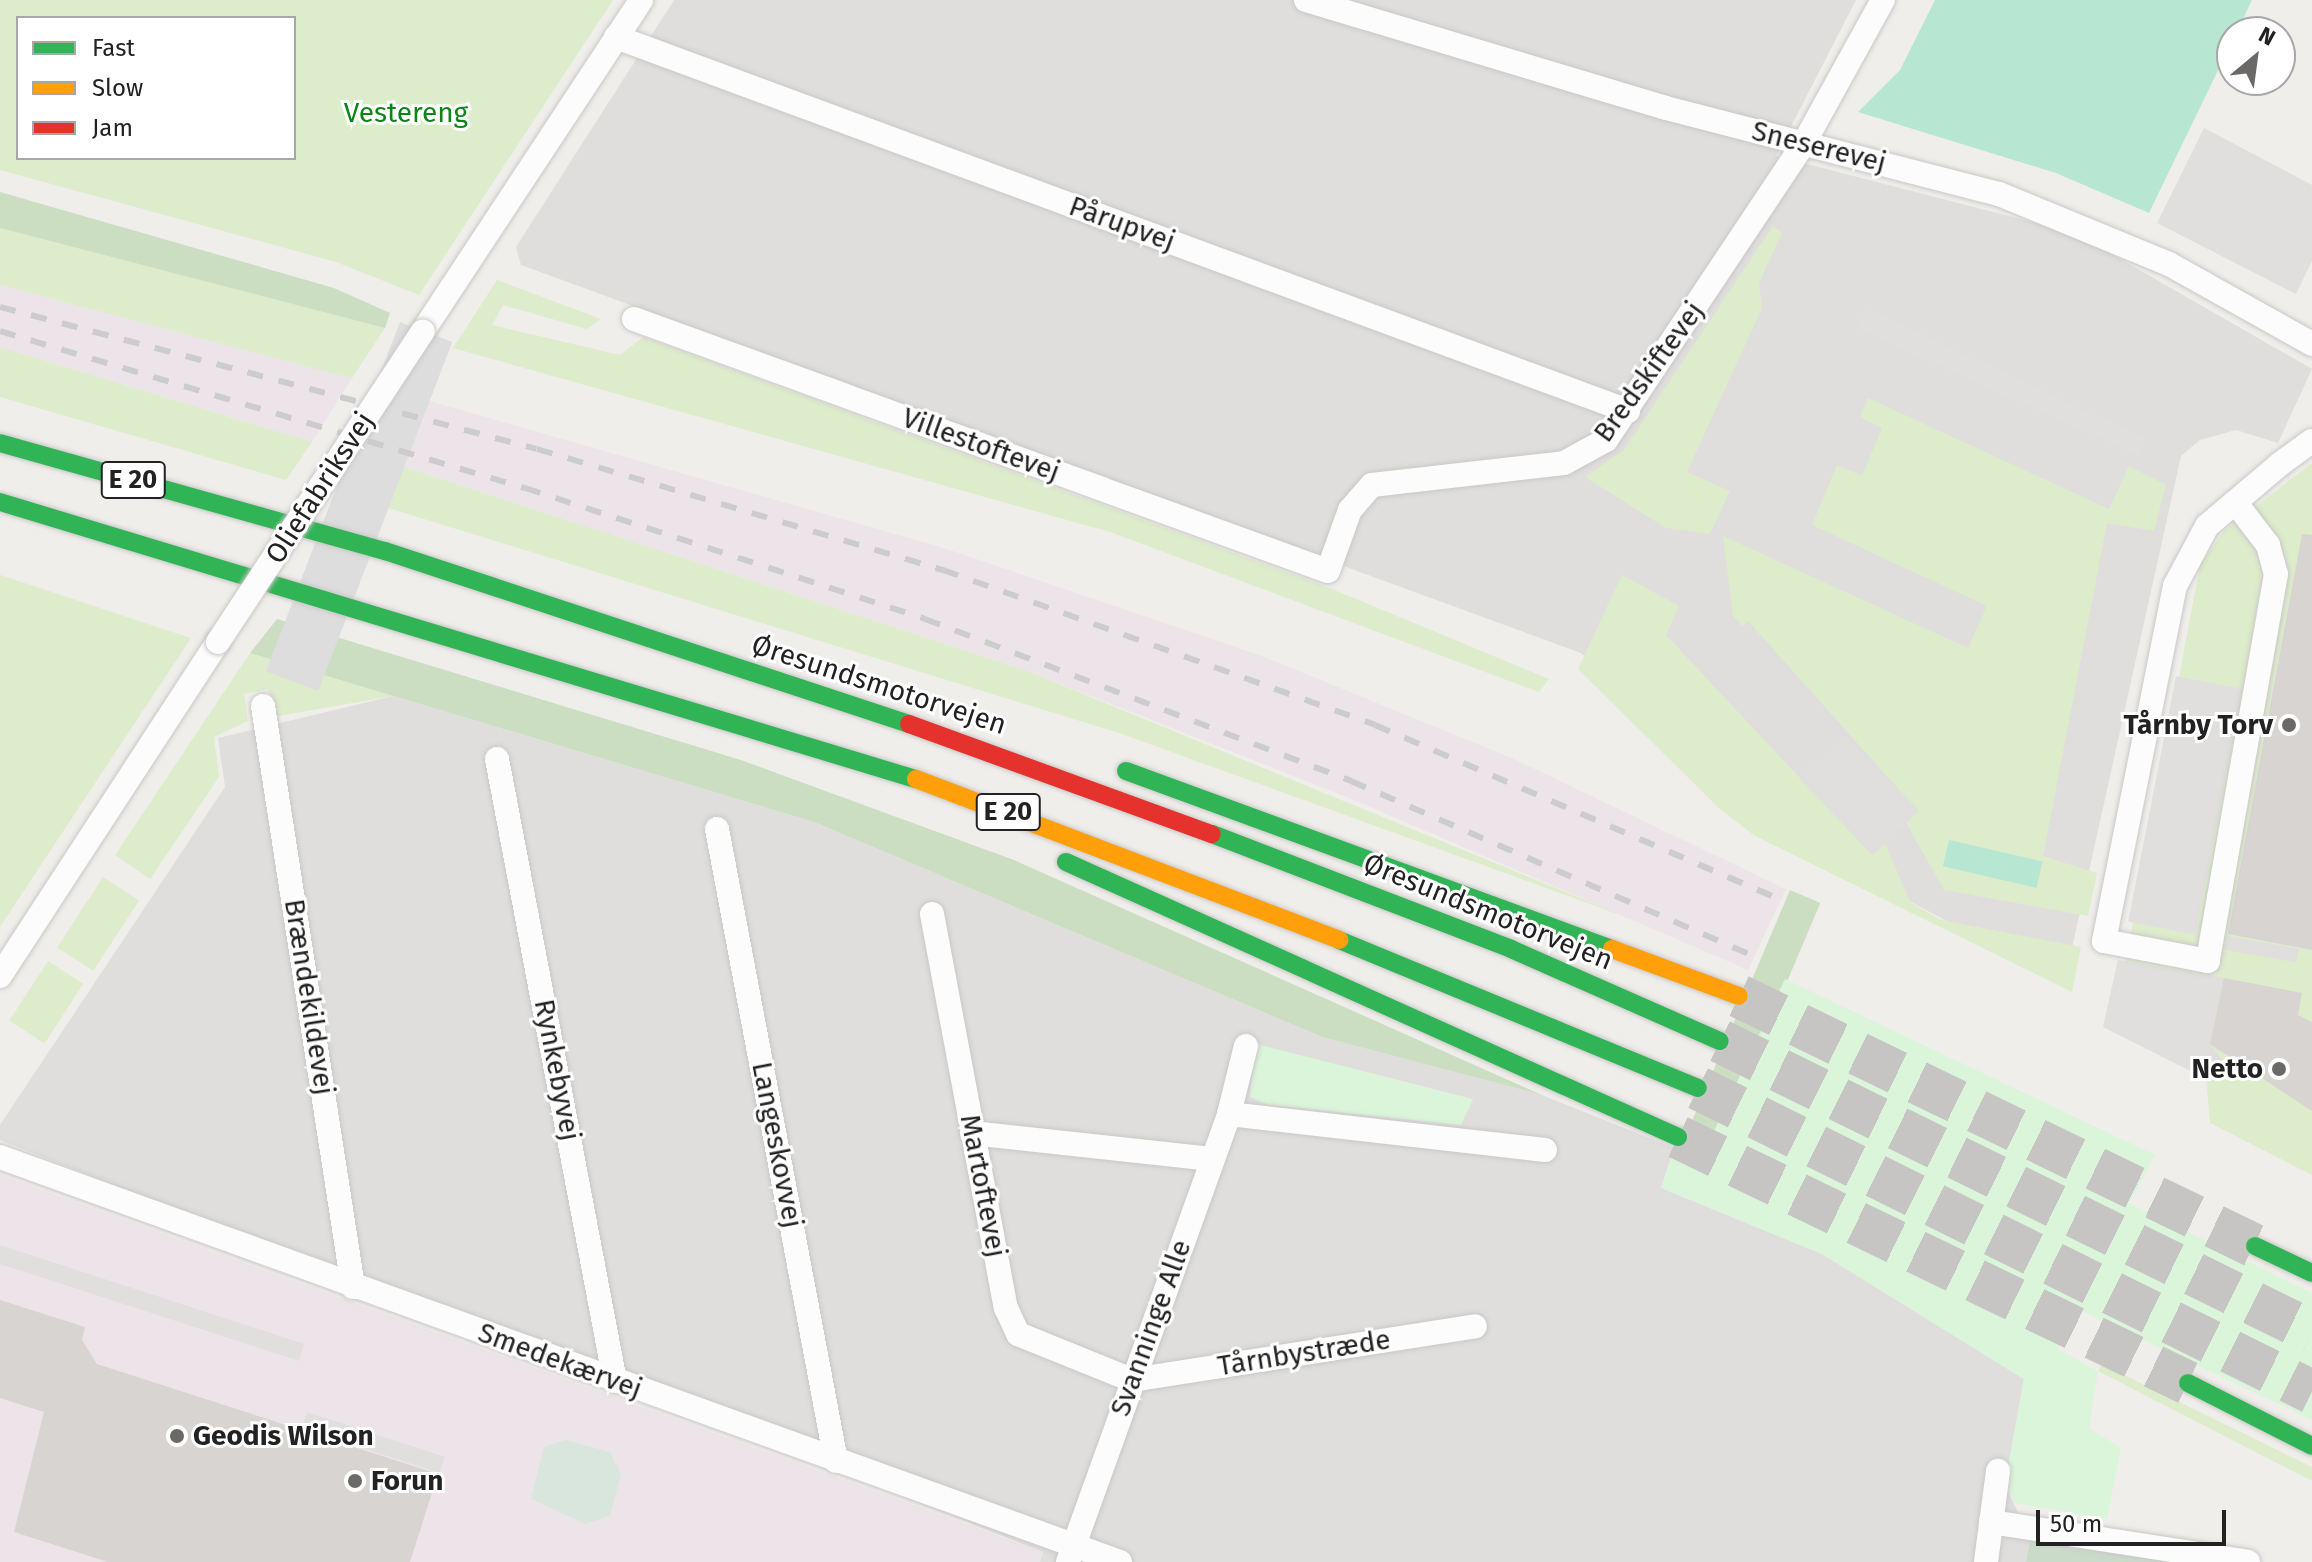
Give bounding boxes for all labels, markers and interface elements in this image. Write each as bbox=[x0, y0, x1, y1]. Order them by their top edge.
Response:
legend bbox=[16, 16, 296, 160]
north arrow bbox=[2216, 16, 2296, 96]
text: N bbox=[2254, 21, 2280, 52]
text: Fast bbox=[92, 34, 135, 62]
text: Slow bbox=[92, 74, 143, 102]
park label: Vestereng bbox=[344, 96, 468, 130]
text: Jam bbox=[92, 114, 133, 142]
street label: Sneserevej bbox=[1748, 114, 1890, 180]
street label: Pårupvej bbox=[1064, 189, 1180, 259]
street label: Bredskiftevej bbox=[1587, 295, 1711, 449]
street label: Villestoftevej bbox=[898, 401, 1064, 489]
street label: Oliefabriksvej bbox=[259, 406, 381, 570]
road number: E 20 bbox=[99, 458, 167, 502]
street label: Øresundsmotorvejen bbox=[747, 628, 1011, 742]
place label: Tårnby Torv bbox=[2123, 708, 2273, 742]
marker: Tårnby Torv bbox=[2280, 716, 2298, 734]
road number: E 20 bbox=[974, 790, 1042, 834]
street label: Øresundsmotorvejen bbox=[1358, 847, 1618, 977]
street label: Brændekildevej bbox=[277, 897, 341, 1097]
street label: Rynkebyvej bbox=[527, 996, 587, 1144]
place label: Netto bbox=[2192, 1052, 2263, 1086]
street label: Langeskovvej bbox=[744, 1059, 810, 1231]
marker: Netto bbox=[2270, 1060, 2288, 1078]
street label: Martoftevej bbox=[953, 1112, 1013, 1260]
street label: Svanninge Alle bbox=[1104, 1235, 1198, 1421]
street label: Smedekærvej bbox=[474, 1316, 646, 1406]
street label: Tårnbystræde bbox=[1215, 1323, 1393, 1383]
place label: Geodis Wilson bbox=[193, 1419, 374, 1453]
marker: Geodis Wilson bbox=[168, 1427, 186, 1445]
place label: Forun bbox=[371, 1464, 443, 1498]
marker: Forun bbox=[346, 1472, 364, 1490]
scale bar bbox=[2040, 1494, 2230, 1544]
text: 50 m bbox=[2050, 1510, 2102, 1538]

